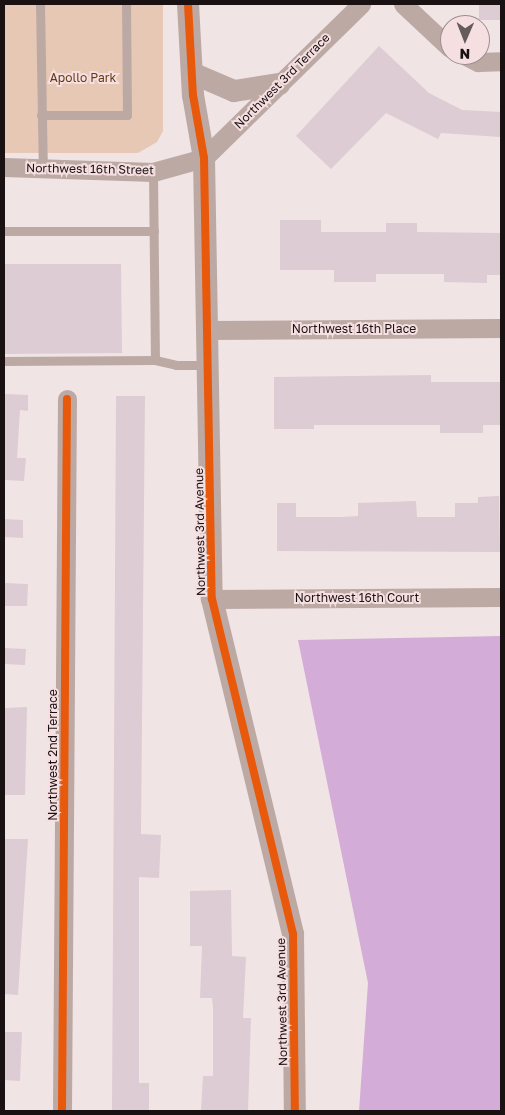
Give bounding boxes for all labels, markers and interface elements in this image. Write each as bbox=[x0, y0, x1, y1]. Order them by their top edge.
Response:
north arrow bbox=[440, 15, 490, 65]
street label: Northwest 3rd Terrace bbox=[231, 30, 333, 132]
text: N bbox=[459, 46, 470, 63]
park label: Apollo Park bbox=[50, 71, 116, 85]
street label: Northwest 16th Street bbox=[26, 161, 154, 177]
street label: Northwest 16th Place bbox=[292, 322, 416, 336]
street label: Northwest 3rd Avenue bbox=[192, 468, 208, 596]
street label: Northwest 16th Court bbox=[295, 591, 419, 605]
street label: Northwest 2nd Terrace bbox=[46, 689, 60, 821]
street label: Northwest 3rd Avenue bbox=[274, 938, 290, 1066]

